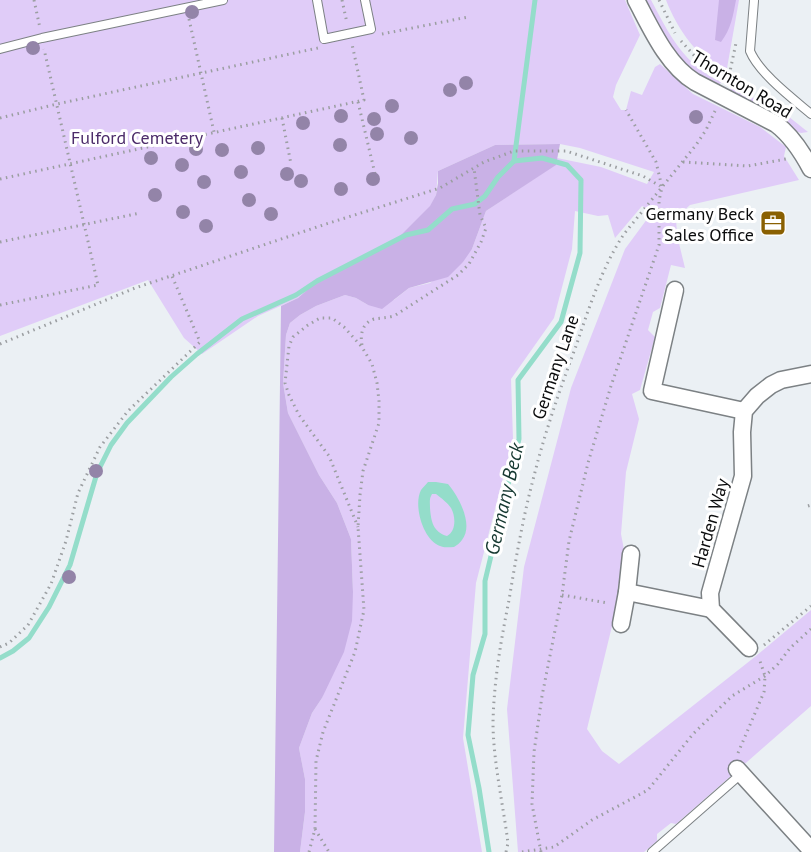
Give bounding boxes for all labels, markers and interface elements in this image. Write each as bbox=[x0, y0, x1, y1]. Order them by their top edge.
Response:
street label: Thornton Road bbox=[687, 45, 797, 123]
park label: Fulford Cemetery bbox=[71, 126, 204, 149]
place label: Germany Beck Sales Office bbox=[646, 202, 754, 246]
office icon: Germany Beck Sales Office bbox=[758, 208, 788, 238]
street label: Germany Lane bbox=[526, 312, 584, 422]
water label: Germany Beck bbox=[478, 439, 530, 558]
street label: Harden Way bbox=[686, 475, 734, 570]

